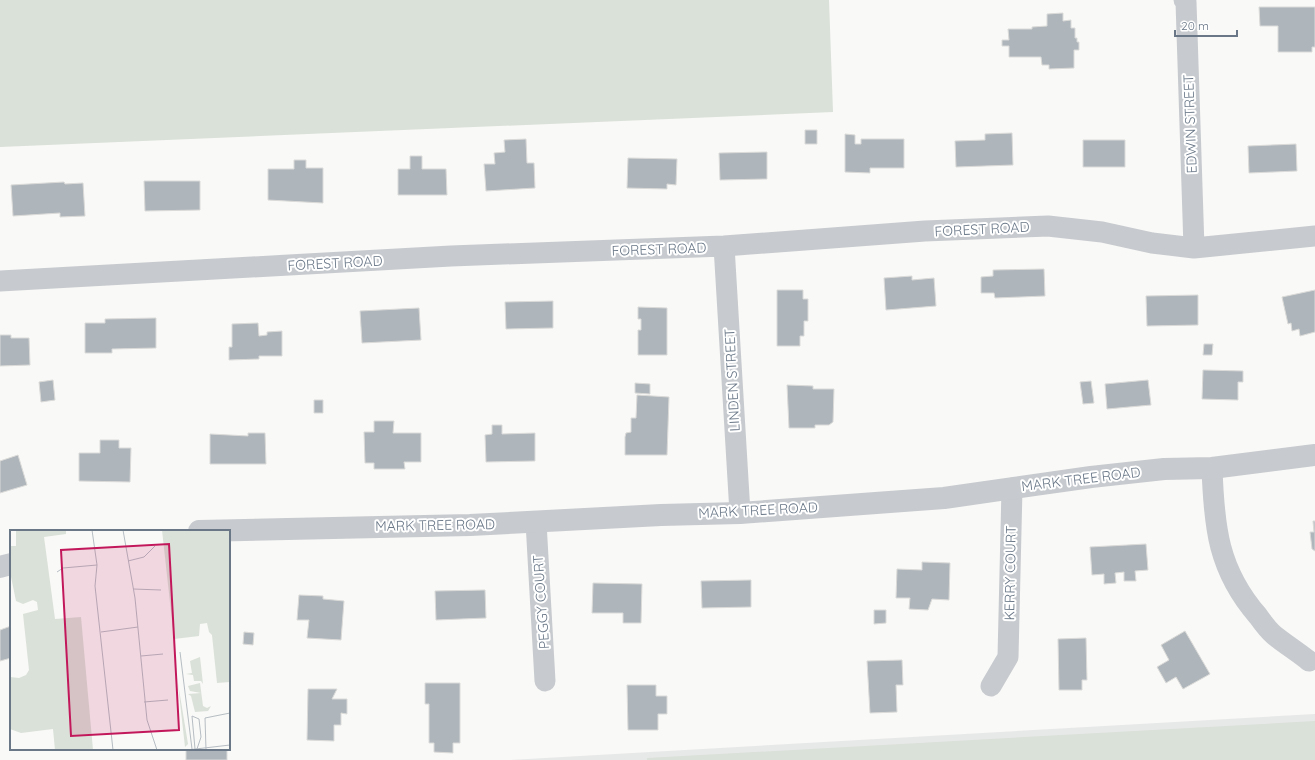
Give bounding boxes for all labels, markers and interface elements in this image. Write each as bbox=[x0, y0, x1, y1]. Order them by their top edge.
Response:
scale bar bbox=[1175, 12, 1237, 38]
text: 20 m bbox=[1181, 18, 1209, 33]
street label: EDWIN STREET bbox=[1179, 74, 1201, 174]
street label: FOREST ROAD bbox=[934, 218, 1030, 240]
street label: FOREST ROAD bbox=[611, 238, 707, 260]
street label: FOREST ROAD bbox=[287, 252, 383, 274]
street label: LINDEN STREET bbox=[720, 328, 744, 432]
street label: MARK TREE ROAD bbox=[1020, 463, 1142, 495]
street label: MARK TREE ROAD bbox=[698, 498, 818, 522]
street label: MARK TREE ROAD bbox=[375, 515, 495, 535]
street label: KERRY COURT bbox=[1000, 525, 1020, 621]
inset map bbox=[10, 530, 230, 750]
street label: PEGGY COURT bbox=[529, 554, 553, 650]

